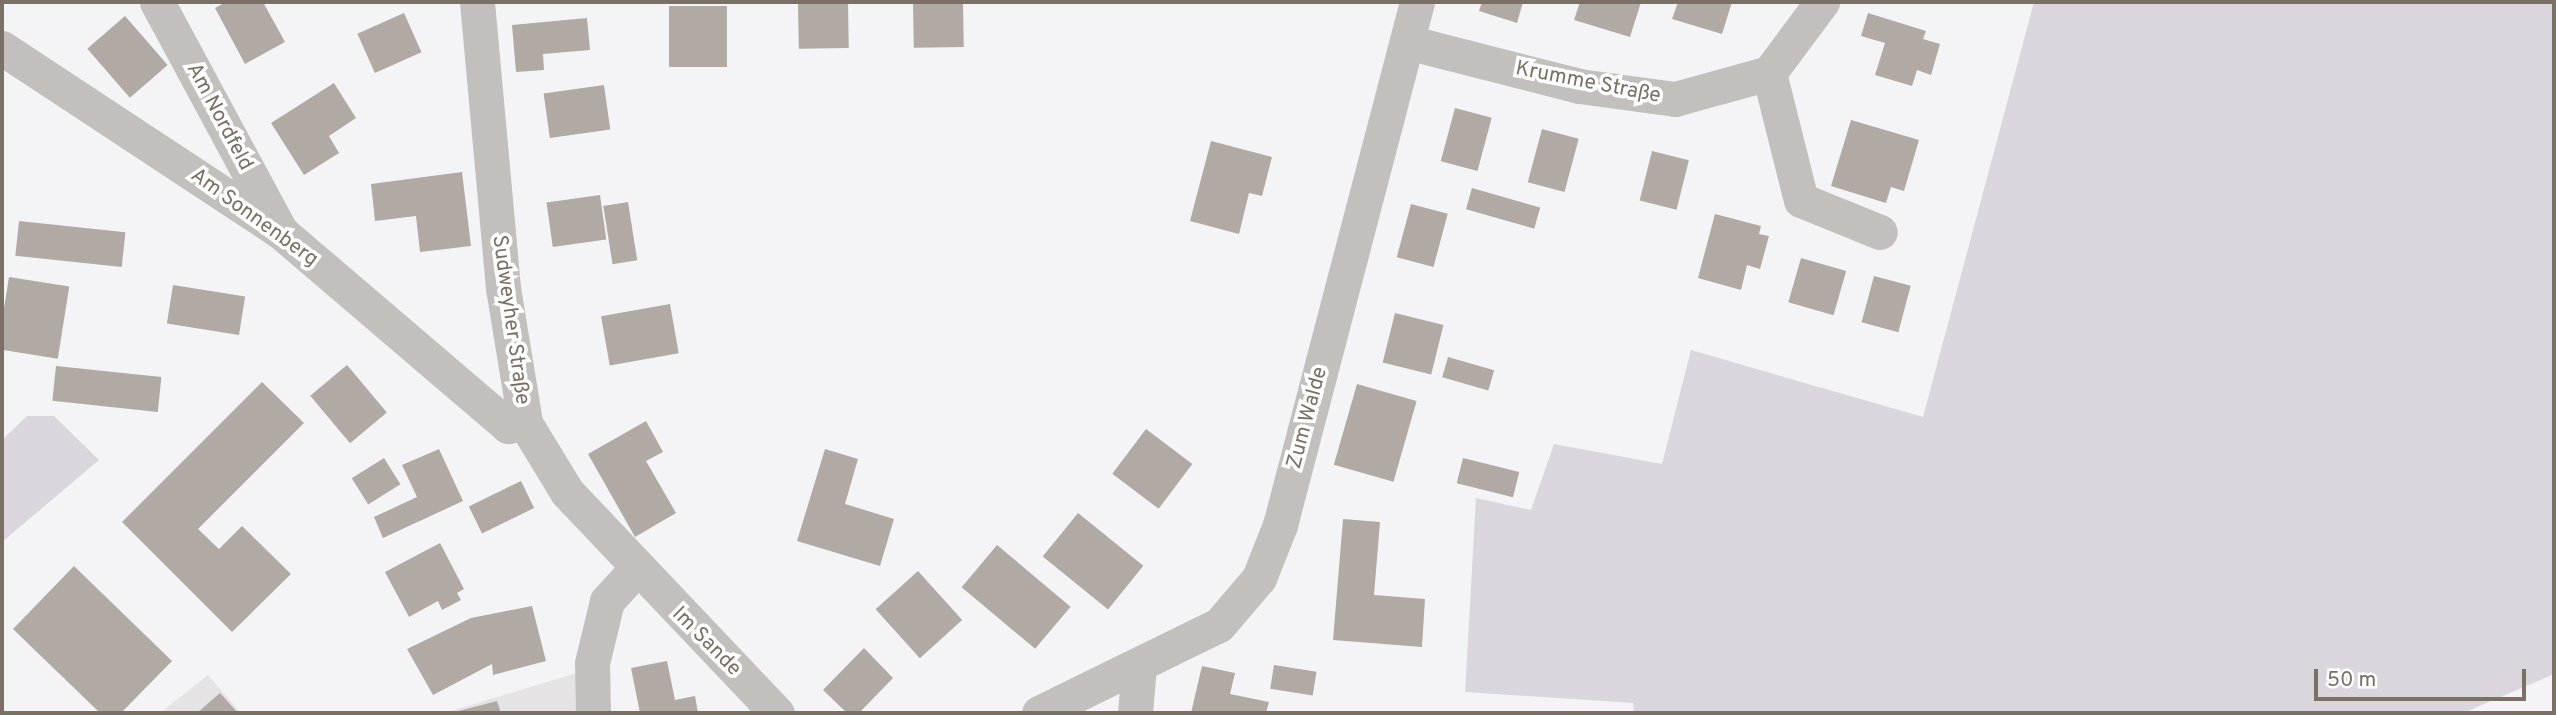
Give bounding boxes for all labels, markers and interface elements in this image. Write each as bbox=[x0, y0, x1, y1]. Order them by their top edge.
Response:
street label: Krumme Straße bbox=[1513, 57, 1663, 109]
street label: Am Nordfeld bbox=[180, 59, 258, 175]
street label: Am Sonnenberg bbox=[185, 163, 323, 273]
street label: Sudweyher Straße bbox=[486, 234, 534, 406]
street label: Zum Walde bbox=[1282, 364, 1334, 472]
street label: Im Sande bbox=[666, 602, 746, 682]
scale bar bbox=[2318, 656, 2530, 700]
text: 50 m bbox=[2327, 667, 2376, 694]

